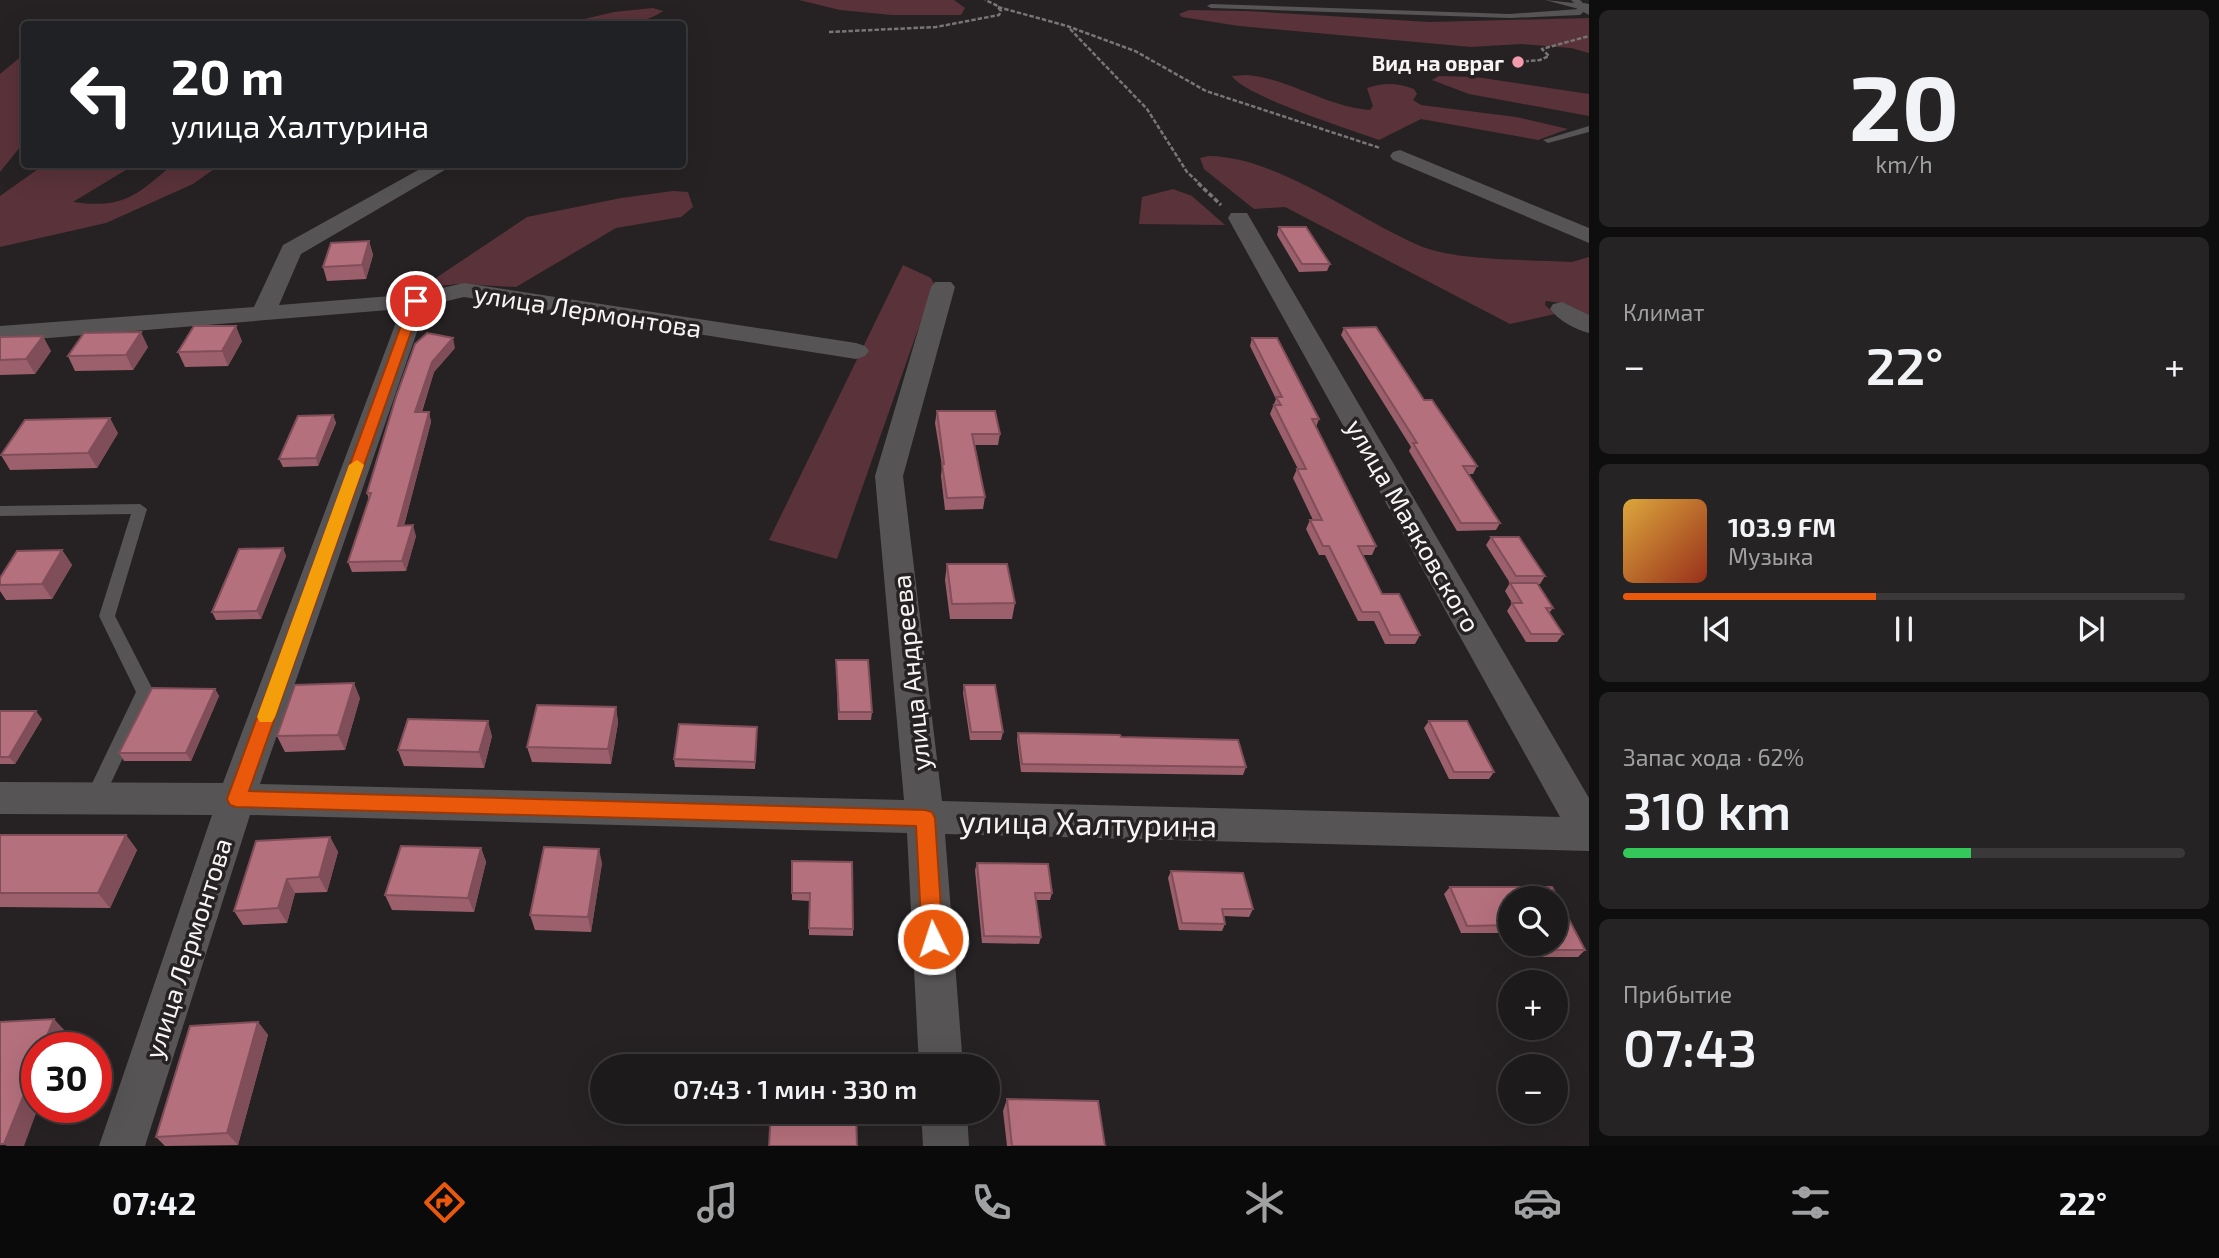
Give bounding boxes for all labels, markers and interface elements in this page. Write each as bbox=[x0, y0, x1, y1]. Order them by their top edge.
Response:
text: 20 m bbox=[171, 46, 284, 105]
icon: left bbox=[56, 49, 147, 140]
place label: Вид на овраг bbox=[1372, 50, 1504, 75]
text: 20 bbox=[1849, 50, 1959, 159]
marker: Вид на овраг bbox=[1510, 54, 1526, 70]
text: улица Халтурина bbox=[171, 106, 429, 144]
text: km/h bbox=[1875, 150, 1933, 178]
pin bbox=[386, 271, 446, 331]
street label: улица Лермонтова bbox=[472, 277, 704, 344]
icon: arrive bbox=[397, 282, 435, 320]
text: Климат bbox=[1623, 298, 1704, 326]
text: 22° bbox=[1866, 333, 1944, 395]
text: − bbox=[1623, 342, 1645, 388]
text: + bbox=[2164, 342, 2185, 388]
street label: улица Маяковского bbox=[1339, 413, 1488, 638]
text: 103.9 FM bbox=[1728, 511, 1836, 542]
text: Музыка bbox=[1728, 542, 1813, 570]
street label: улица Андреева bbox=[884, 573, 937, 773]
icon: previous bbox=[1698, 610, 1736, 648]
icon: pause bbox=[1885, 610, 1923, 648]
icon: next bbox=[2072, 610, 2110, 648]
text: Запас хода · 62% bbox=[1623, 743, 1804, 771]
text: 310 km bbox=[1623, 778, 1791, 840]
street label: улица Халтурина bbox=[959, 801, 1217, 844]
street label: улица Лермонтова bbox=[137, 834, 238, 1062]
map controls bbox=[1498, 886, 1568, 1124]
button: search bbox=[1498, 886, 1568, 956]
position arrow bbox=[896, 902, 970, 976]
button: + bbox=[1498, 970, 1568, 1040]
text: Прибытие bbox=[1623, 980, 1732, 1008]
text: 07:43 bbox=[1623, 1015, 1757, 1077]
speed limit sign: 30 bbox=[21, 1032, 112, 1123]
button: − bbox=[1498, 1054, 1568, 1124]
text: 07:43 · 1 мин · 330 m bbox=[673, 1073, 917, 1104]
icon: directions bbox=[420, 1178, 469, 1227]
icon: music bbox=[693, 1178, 742, 1227]
icon: phone bbox=[967, 1178, 1016, 1227]
icon: climate bbox=[1240, 1178, 1289, 1227]
icon: car bbox=[1513, 1178, 1562, 1227]
icon: filters bbox=[1786, 1178, 1835, 1227]
text: 07:42 bbox=[112, 1183, 196, 1221]
text: 22° bbox=[2059, 1183, 2107, 1221]

